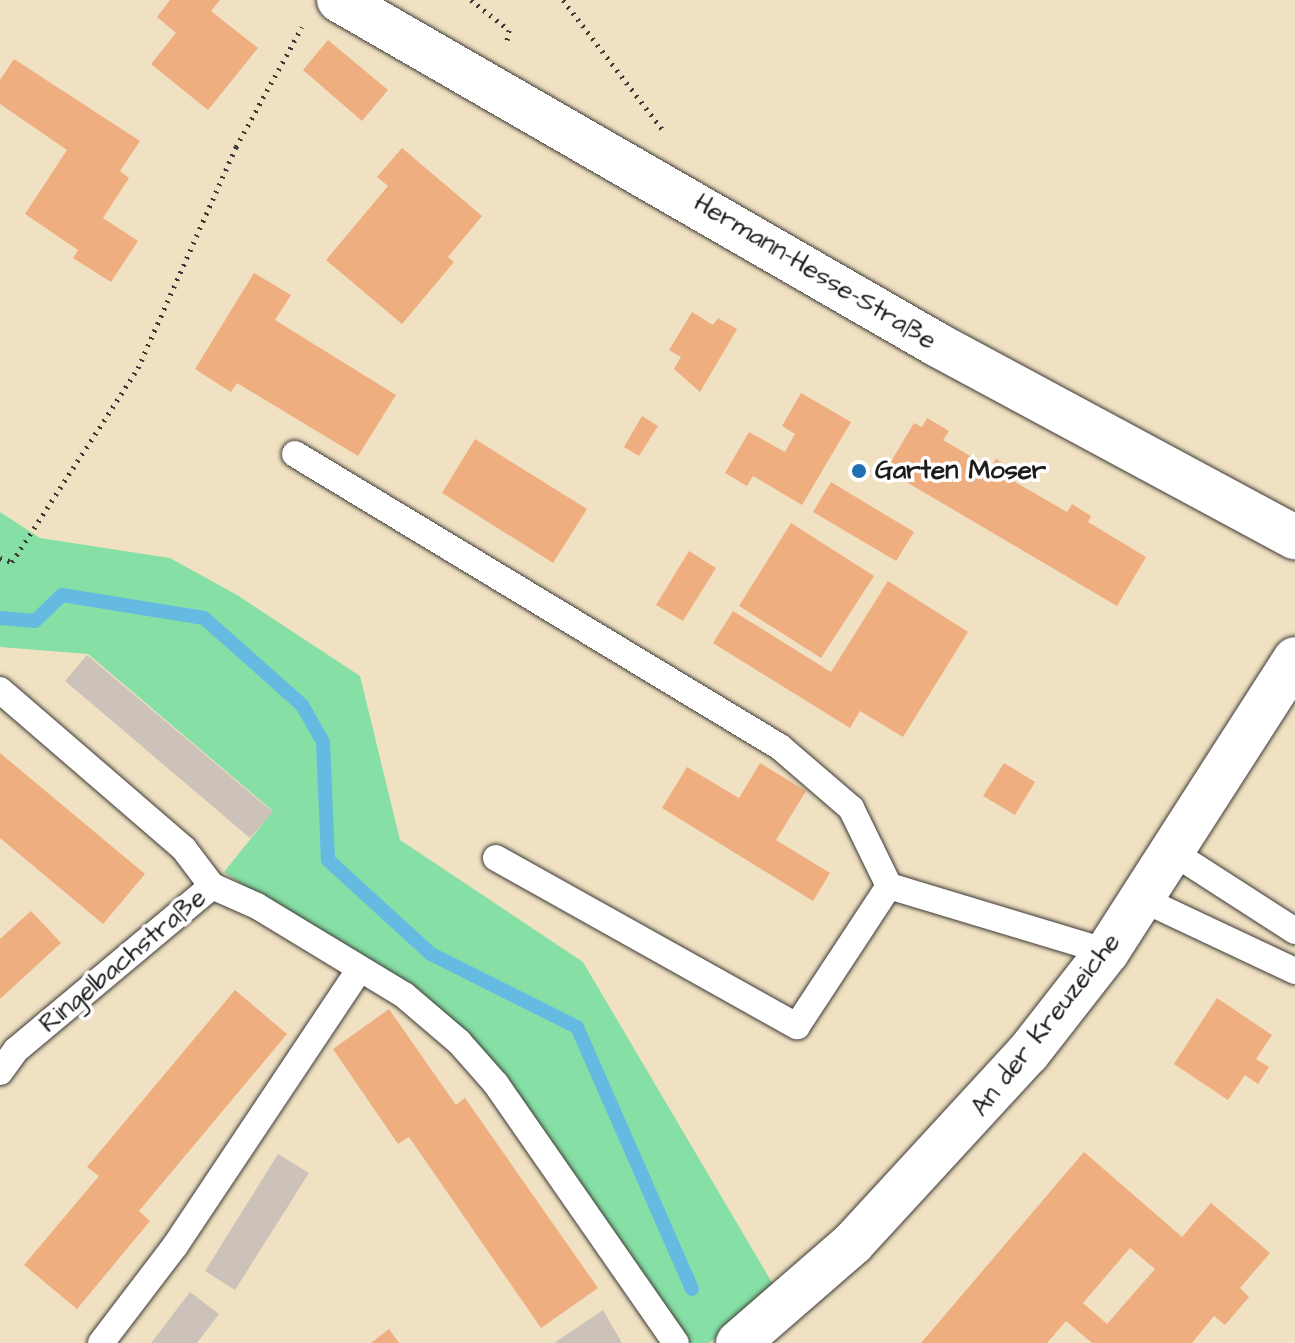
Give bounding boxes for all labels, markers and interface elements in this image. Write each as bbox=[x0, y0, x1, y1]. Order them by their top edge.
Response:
street label: Hermann-Hesse-Straße bbox=[688, 187, 942, 357]
place label: Garten Moser bbox=[875, 455, 1046, 487]
marker: Garten Moser bbox=[850, 462, 868, 480]
street label: Ringelbachstraße bbox=[33, 882, 213, 1040]
street label: An der Kreuzeiche bbox=[965, 927, 1127, 1123]

